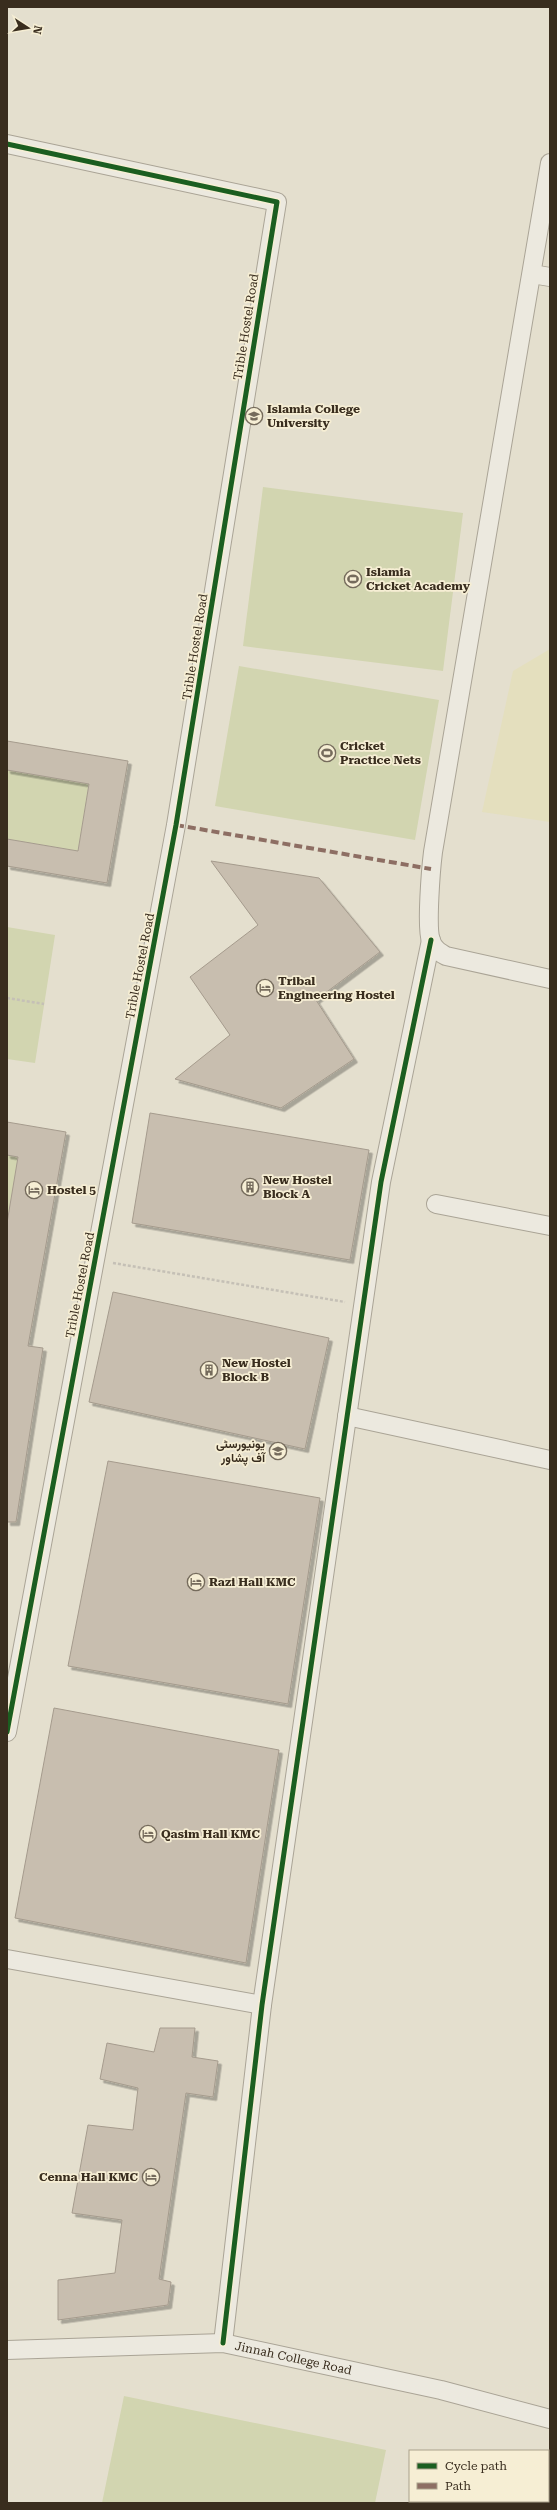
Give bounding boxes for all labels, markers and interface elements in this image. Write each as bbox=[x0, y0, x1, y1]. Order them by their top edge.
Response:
north arrow bbox=[8, 8, 48, 48]
text: N bbox=[30, 24, 45, 36]
street label: Trible Hostel Road bbox=[231, 272, 261, 381]
place label: Islamia College University bbox=[267, 402, 360, 430]
school or university icon: Islamia College University bbox=[244, 406, 264, 426]
place label: Islamia Cricket Academy bbox=[366, 565, 471, 593]
sports icon: Islamia Cricket Academy bbox=[343, 569, 363, 589]
street label: Trible Hostel Road bbox=[180, 592, 210, 701]
place label: Cricket Practice Nets bbox=[340, 739, 421, 767]
sports icon: Cricket Practice Nets bbox=[317, 743, 337, 763]
street label: Trible Hostel Road bbox=[123, 911, 157, 1020]
place label: Tribal Engineering Hostel bbox=[278, 974, 395, 1002]
hotel icon: Tribal Engineering Hostel bbox=[255, 978, 275, 998]
place label: New Hostel Block A bbox=[263, 1173, 332, 1201]
building icon: New Hostel Block A bbox=[240, 1177, 260, 1197]
hotel icon: Hostel 5 bbox=[24, 1180, 44, 1200]
place label: Hostel 5 bbox=[47, 1183, 96, 1197]
street label: Trible Hostel Road bbox=[63, 1230, 97, 1339]
place label: New Hostel Block B bbox=[222, 1356, 291, 1384]
building icon: New Hostel Block B bbox=[199, 1360, 219, 1380]
place label: یونیورسٹی آف پشاور bbox=[216, 1437, 266, 1466]
school or university icon: یونیورسٹی آف پشاور bbox=[268, 1441, 288, 1461]
hotel icon: Razi Hall KMC bbox=[186, 1572, 206, 1592]
place label: Razi Hall KMC bbox=[209, 1575, 296, 1589]
hotel icon: Qasim Hall KMC bbox=[138, 1824, 158, 1844]
place label: Qasim Hall KMC bbox=[161, 1827, 260, 1841]
hotel icon: Cenna Hall KMC bbox=[141, 2167, 161, 2187]
place label: Cenna Hall KMC bbox=[39, 2170, 139, 2184]
street label: Jinnah College Road bbox=[234, 2339, 353, 2378]
legend bbox=[409, 2450, 549, 2502]
text: Cycle path bbox=[445, 2459, 507, 2473]
text: Path bbox=[445, 2479, 471, 2493]

